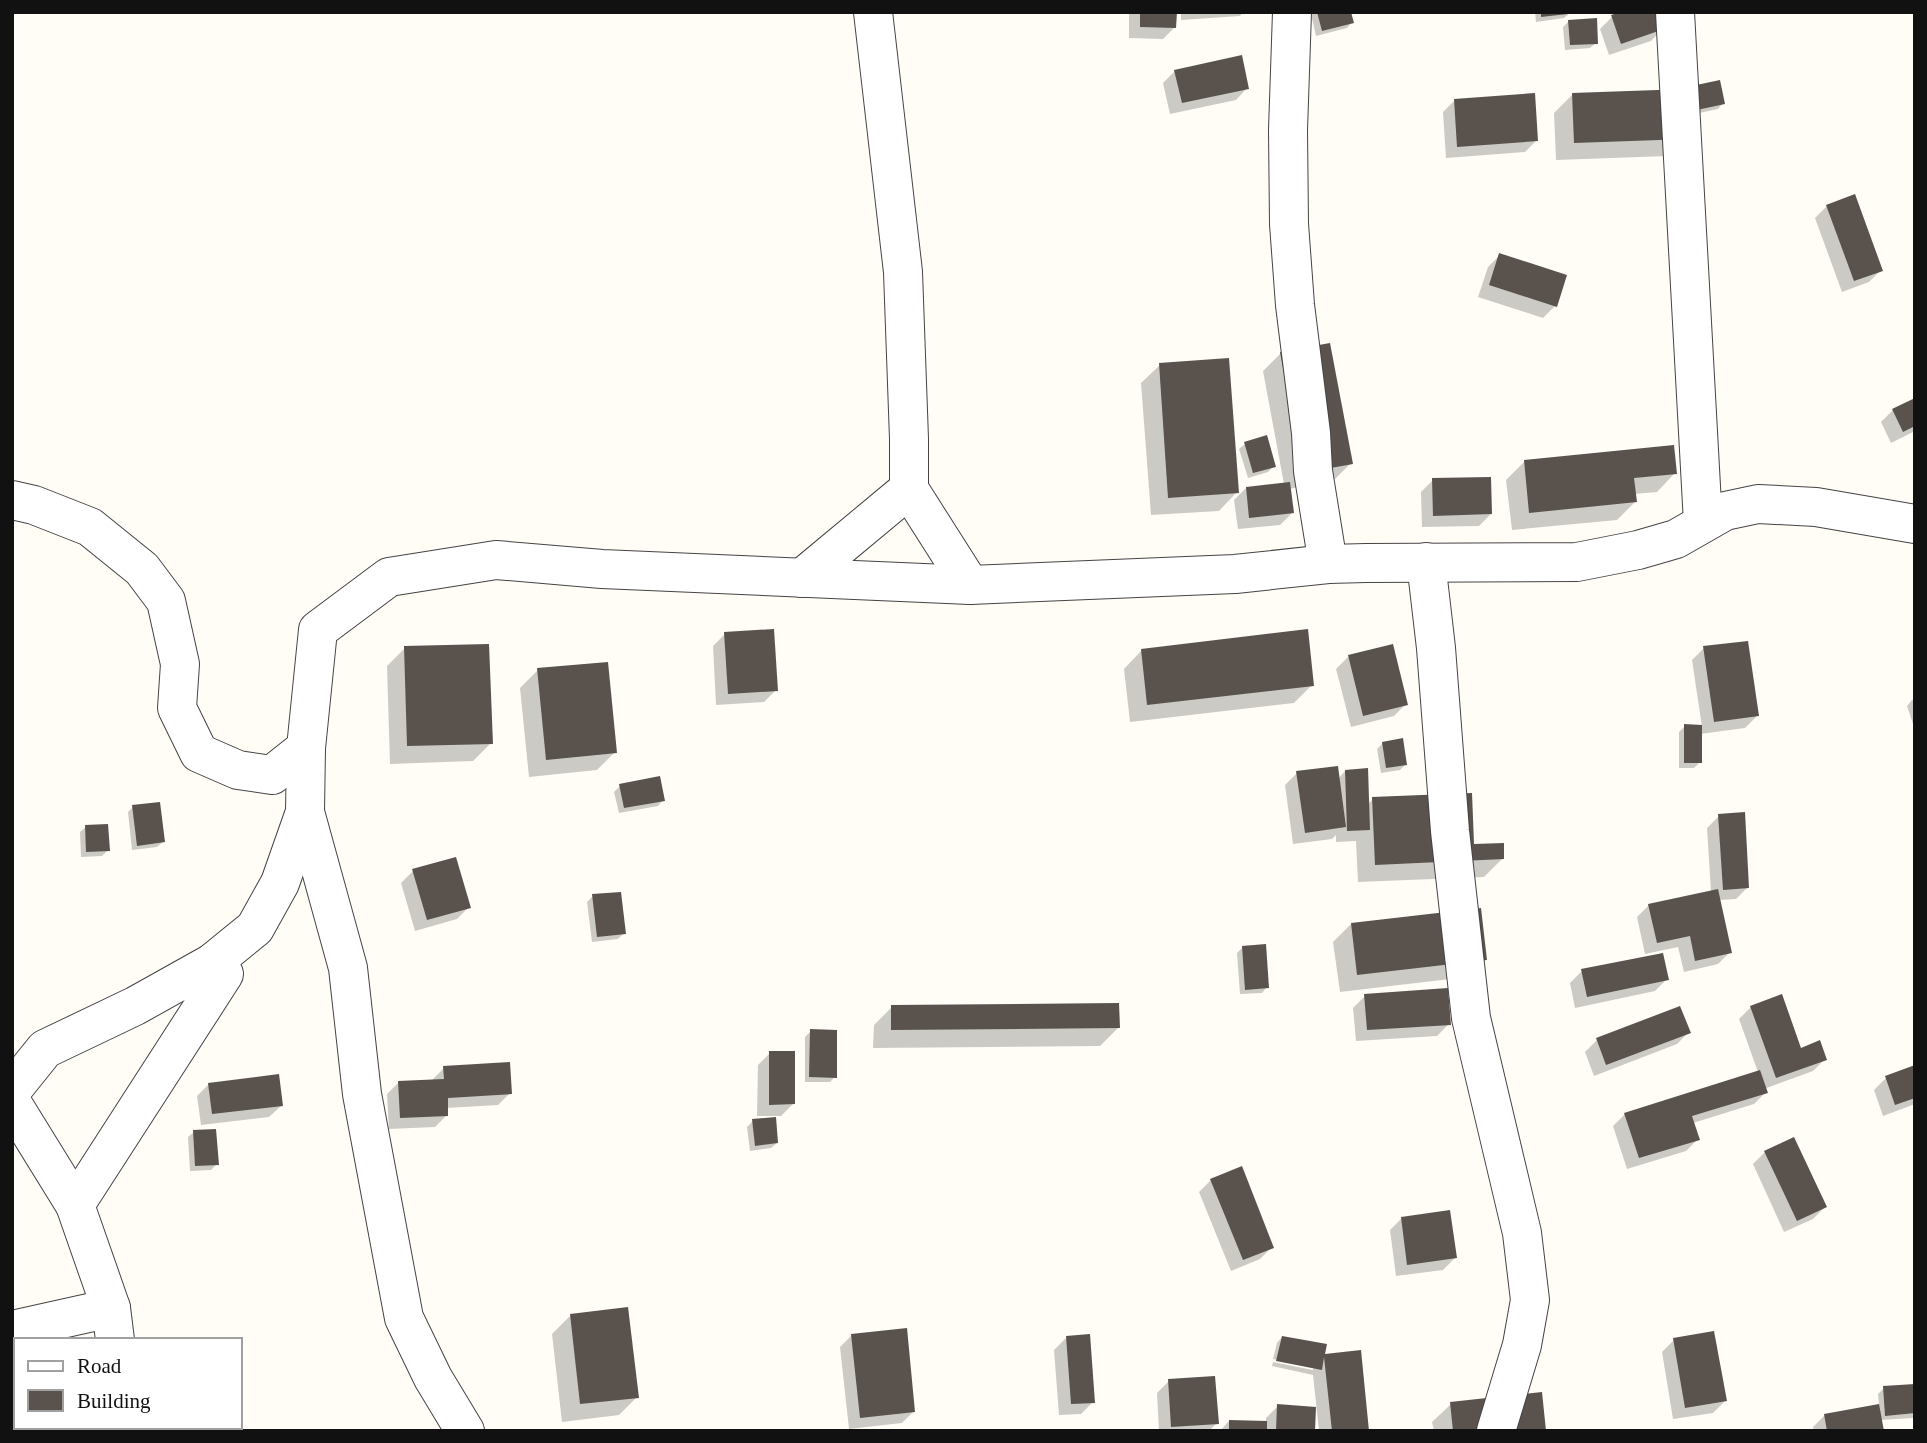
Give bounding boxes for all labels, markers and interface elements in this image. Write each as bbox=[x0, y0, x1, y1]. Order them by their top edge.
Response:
legend bbox=[14, 1338, 242, 1429]
text: Road bbox=[77, 1354, 122, 1378]
text: Building bbox=[77, 1389, 151, 1413]

